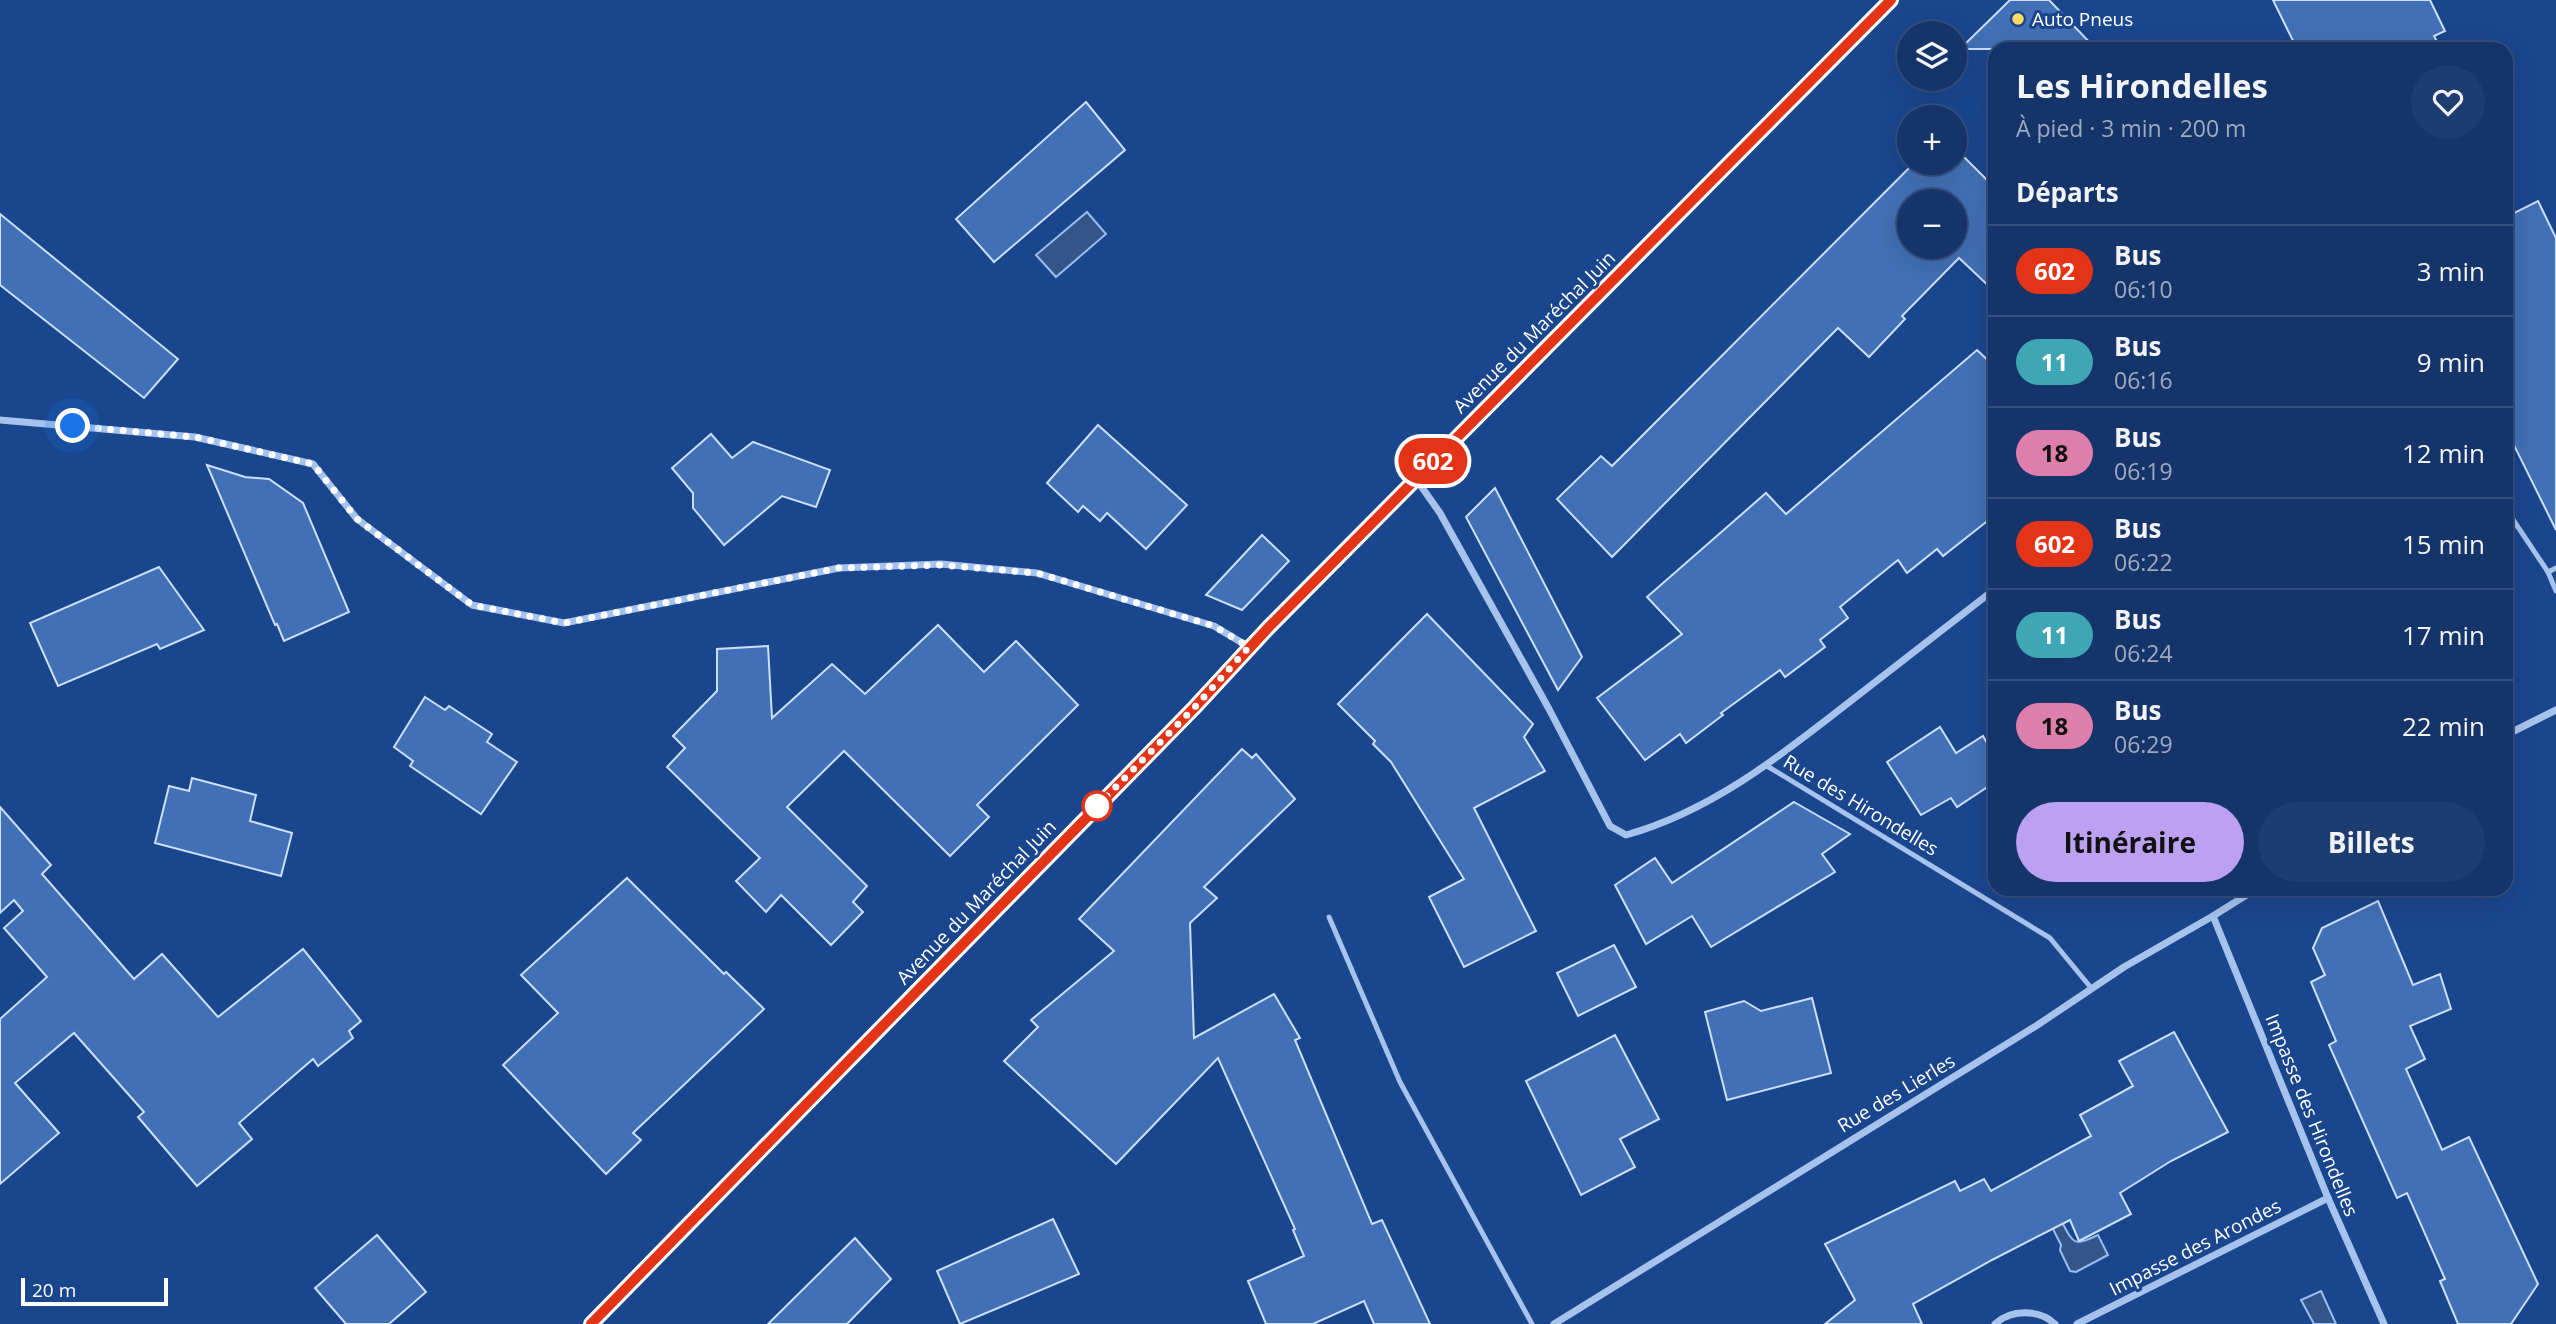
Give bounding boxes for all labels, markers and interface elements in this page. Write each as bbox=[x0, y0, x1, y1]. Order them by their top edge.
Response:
place label: Auto Pneus bbox=[2032, 6, 2133, 32]
marker: Auto Pneus bbox=[2010, 11, 2026, 27]
map controls bbox=[1897, 21, 1967, 259]
button: layers bbox=[1897, 21, 1967, 91]
text: Les Hirondelles bbox=[2016, 63, 2268, 108]
button: heart bbox=[2411, 65, 2485, 139]
button: + bbox=[1897, 105, 1967, 175]
text: À pied · 3 min · 200 m bbox=[2016, 112, 2246, 144]
text: Départs bbox=[2016, 174, 2119, 210]
button: − bbox=[1897, 189, 1967, 259]
text: Bus bbox=[2114, 237, 2161, 273]
street label: Avenue du Maréchal Juin bbox=[1447, 245, 1621, 419]
text: 3 min bbox=[2417, 253, 2485, 289]
text: 602 bbox=[2034, 254, 2075, 287]
text: 06:10 bbox=[2114, 273, 2173, 305]
text: Bus bbox=[2114, 328, 2161, 364]
text: 9 min bbox=[2417, 344, 2485, 380]
text: 11 bbox=[2041, 345, 2068, 378]
text: 06:16 bbox=[2114, 364, 2173, 396]
your location bbox=[55, 408, 90, 443]
text: Bus bbox=[2114, 419, 2161, 455]
text: 12 min bbox=[2402, 435, 2485, 471]
text: 18 bbox=[2041, 436, 2068, 469]
line badge: 602 bbox=[1393, 438, 1473, 484]
text: 602 bbox=[1412, 444, 1454, 477]
text: 06:19 bbox=[2114, 455, 2173, 487]
text: Bus bbox=[2114, 510, 2161, 546]
text: 15 min bbox=[2402, 526, 2485, 562]
text: 602 bbox=[2034, 527, 2075, 560]
text: 06:22 bbox=[2114, 546, 2173, 578]
text: Bus bbox=[2114, 601, 2161, 637]
text: 17 min bbox=[2402, 617, 2485, 653]
text: 11 bbox=[2041, 618, 2068, 651]
text: 06:24 bbox=[2114, 637, 2173, 669]
text: Bus bbox=[2114, 692, 2161, 728]
text: 22 min bbox=[2402, 708, 2485, 744]
text: 18 bbox=[2041, 709, 2068, 742]
text: 06:29 bbox=[2114, 728, 2173, 760]
street label: Rue des Hirondelles bbox=[1779, 748, 1943, 862]
unlabelled marker bbox=[1082, 791, 1112, 821]
button: Itinéraire bbox=[2016, 802, 2244, 882]
button: Billets bbox=[2258, 802, 2485, 882]
street label: Avenue du Maréchal Juin bbox=[890, 814, 1062, 990]
street label: Impasse des Hirondelles bbox=[2259, 1010, 2365, 1220]
street label: Rue des Lierles bbox=[1832, 1048, 1960, 1138]
street label: Impasse des Arondes bbox=[2105, 1192, 2285, 1302]
scale bar bbox=[21, 1275, 168, 1307]
text: 20 m bbox=[32, 1277, 76, 1303]

